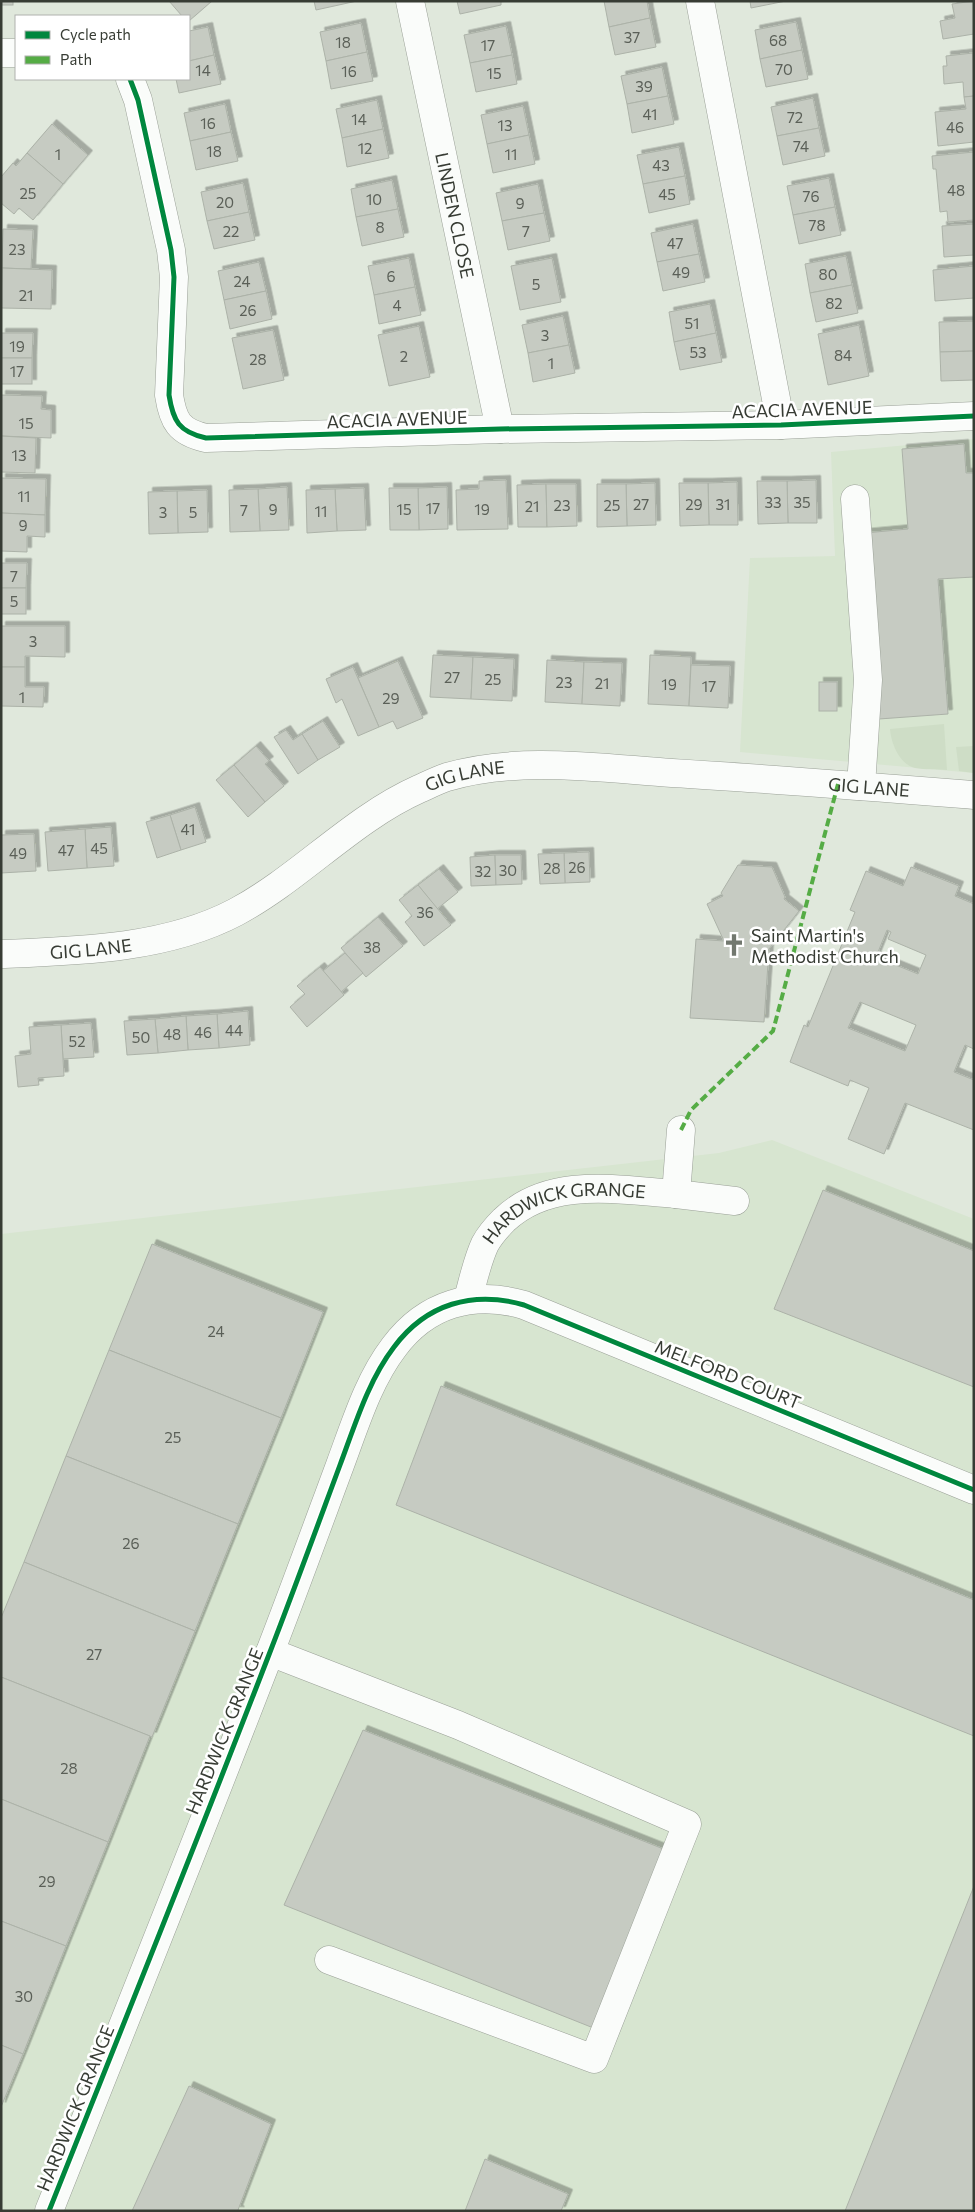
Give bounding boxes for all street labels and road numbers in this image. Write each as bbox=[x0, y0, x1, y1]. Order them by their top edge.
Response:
street label: LINDEN CLOSE bbox=[431, 150, 479, 280]
street label: ACACIA AVENUE bbox=[731, 396, 873, 422]
street label: ACACIA AVENUE bbox=[326, 406, 468, 432]
street label: GIG LANE bbox=[421, 756, 506, 796]
street label: GIG LANE bbox=[827, 773, 911, 801]
street label: GIG LANE bbox=[49, 933, 133, 963]
street label: HARDWICK GRANGE bbox=[477, 1178, 647, 1248]
street label: MELFORD COURT bbox=[652, 1335, 804, 1413]
street label: HARDWICK GRANGE bbox=[181, 1645, 267, 1817]
street label: HARDWICK GRANGE bbox=[32, 2022, 118, 2194]

